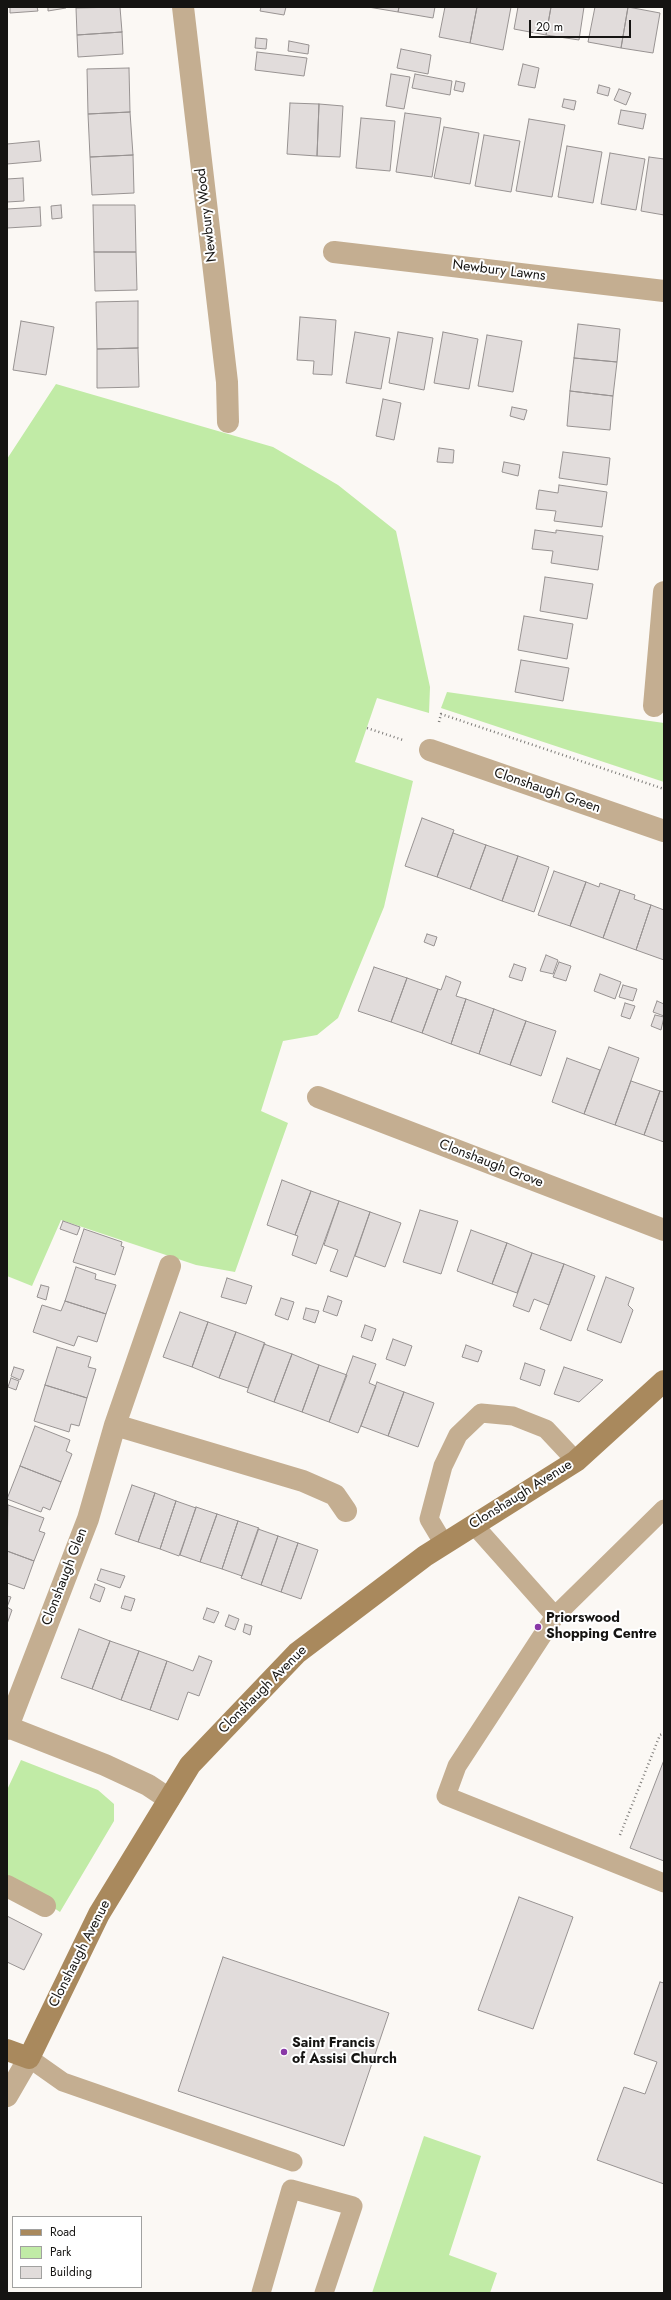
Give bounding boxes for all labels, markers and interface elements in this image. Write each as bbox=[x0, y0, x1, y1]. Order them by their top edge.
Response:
scale bar bbox=[531, 12, 633, 38]
text: 20 m bbox=[536, 18, 563, 36]
street label: Newbury Wood bbox=[193, 167, 221, 263]
street label: Newbury Lawns bbox=[451, 257, 547, 285]
street label: Clonshaugh Green bbox=[491, 765, 603, 817]
street label: Clonshaugh Grove bbox=[436, 1136, 546, 1192]
street label: Clonshaugh Avenue bbox=[467, 1457, 575, 1533]
street label: Clonshaugh Glen bbox=[39, 1526, 91, 1628]
place label: Priorswood Shopping Centre bbox=[546, 1611, 657, 1644]
marker: Priorswood Shopping Centre bbox=[533, 1622, 543, 1632]
street label: Clonshaugh Avenue bbox=[215, 1642, 311, 1738]
street label: Clonshaugh Avenue bbox=[46, 1898, 114, 2010]
place label: Saint Francis of Assisi Church bbox=[292, 2036, 397, 2068]
marker: Saint Francis of Assisi Church bbox=[279, 2047, 289, 2057]
legend bbox=[12, 2216, 142, 2288]
text: Road bbox=[50, 2223, 76, 2241]
text: Park bbox=[50, 2243, 71, 2261]
text: Building bbox=[50, 2263, 92, 2281]

